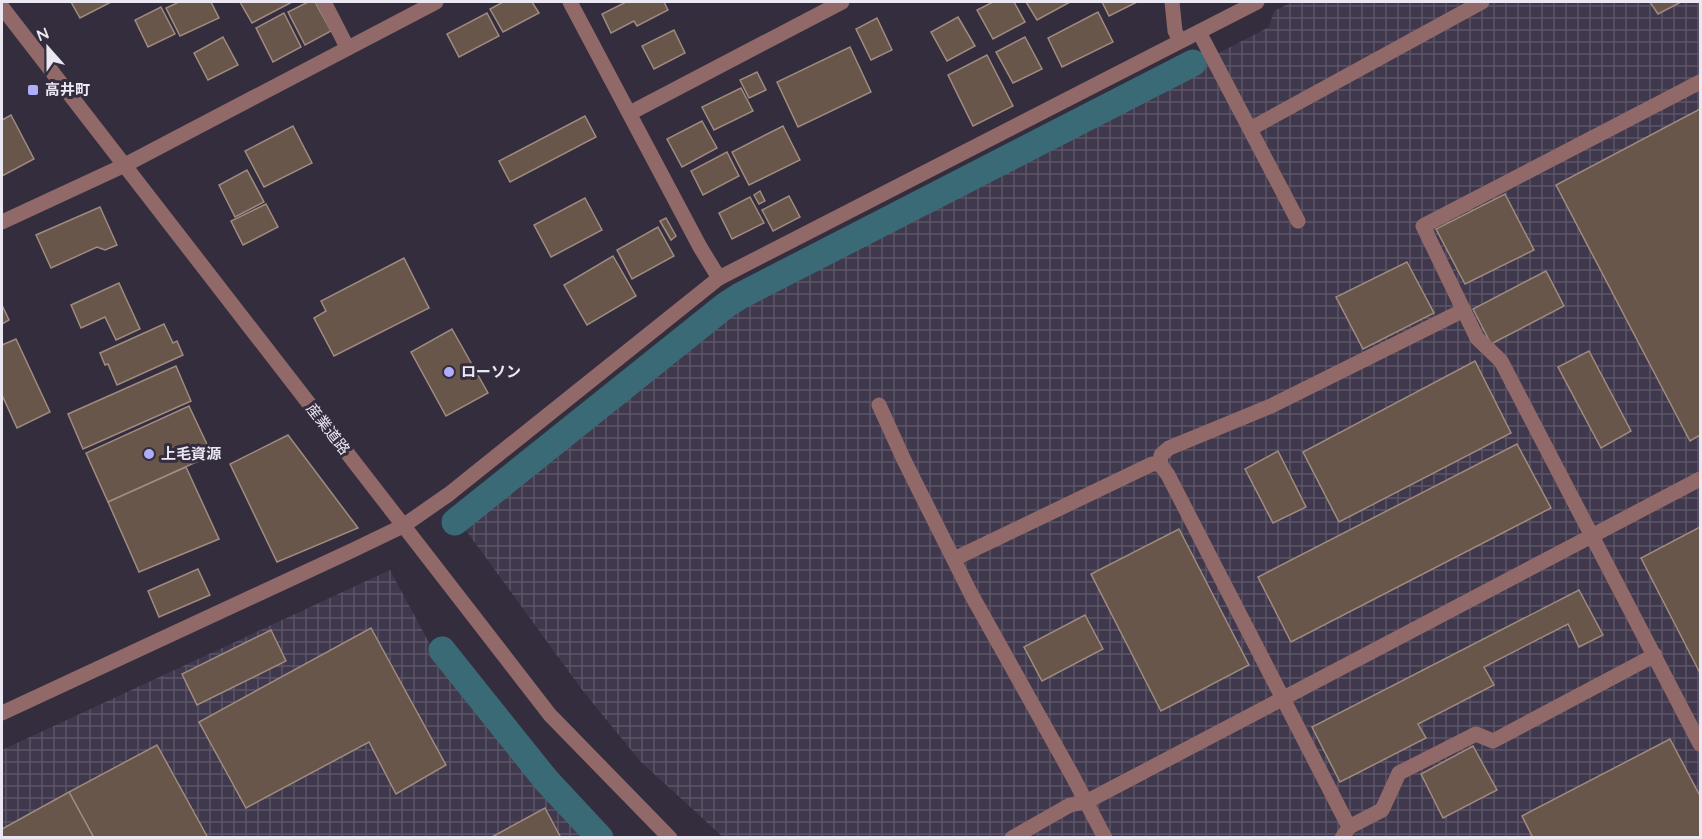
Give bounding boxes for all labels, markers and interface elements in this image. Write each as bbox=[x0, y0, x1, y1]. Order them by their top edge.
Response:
north arrow bbox=[18, 18, 78, 78]
text: N bbox=[34, 23, 52, 45]
place label: 高井町 bbox=[45, 80, 90, 99]
marker: 高井町 bbox=[26, 83, 40, 97]
place label: ローソン bbox=[461, 362, 521, 381]
marker: ローソン bbox=[442, 365, 456, 379]
street label: 産業道路 bbox=[302, 399, 354, 458]
place label: 上毛資源 bbox=[161, 444, 222, 463]
marker: 上毛資源 bbox=[142, 447, 156, 461]

